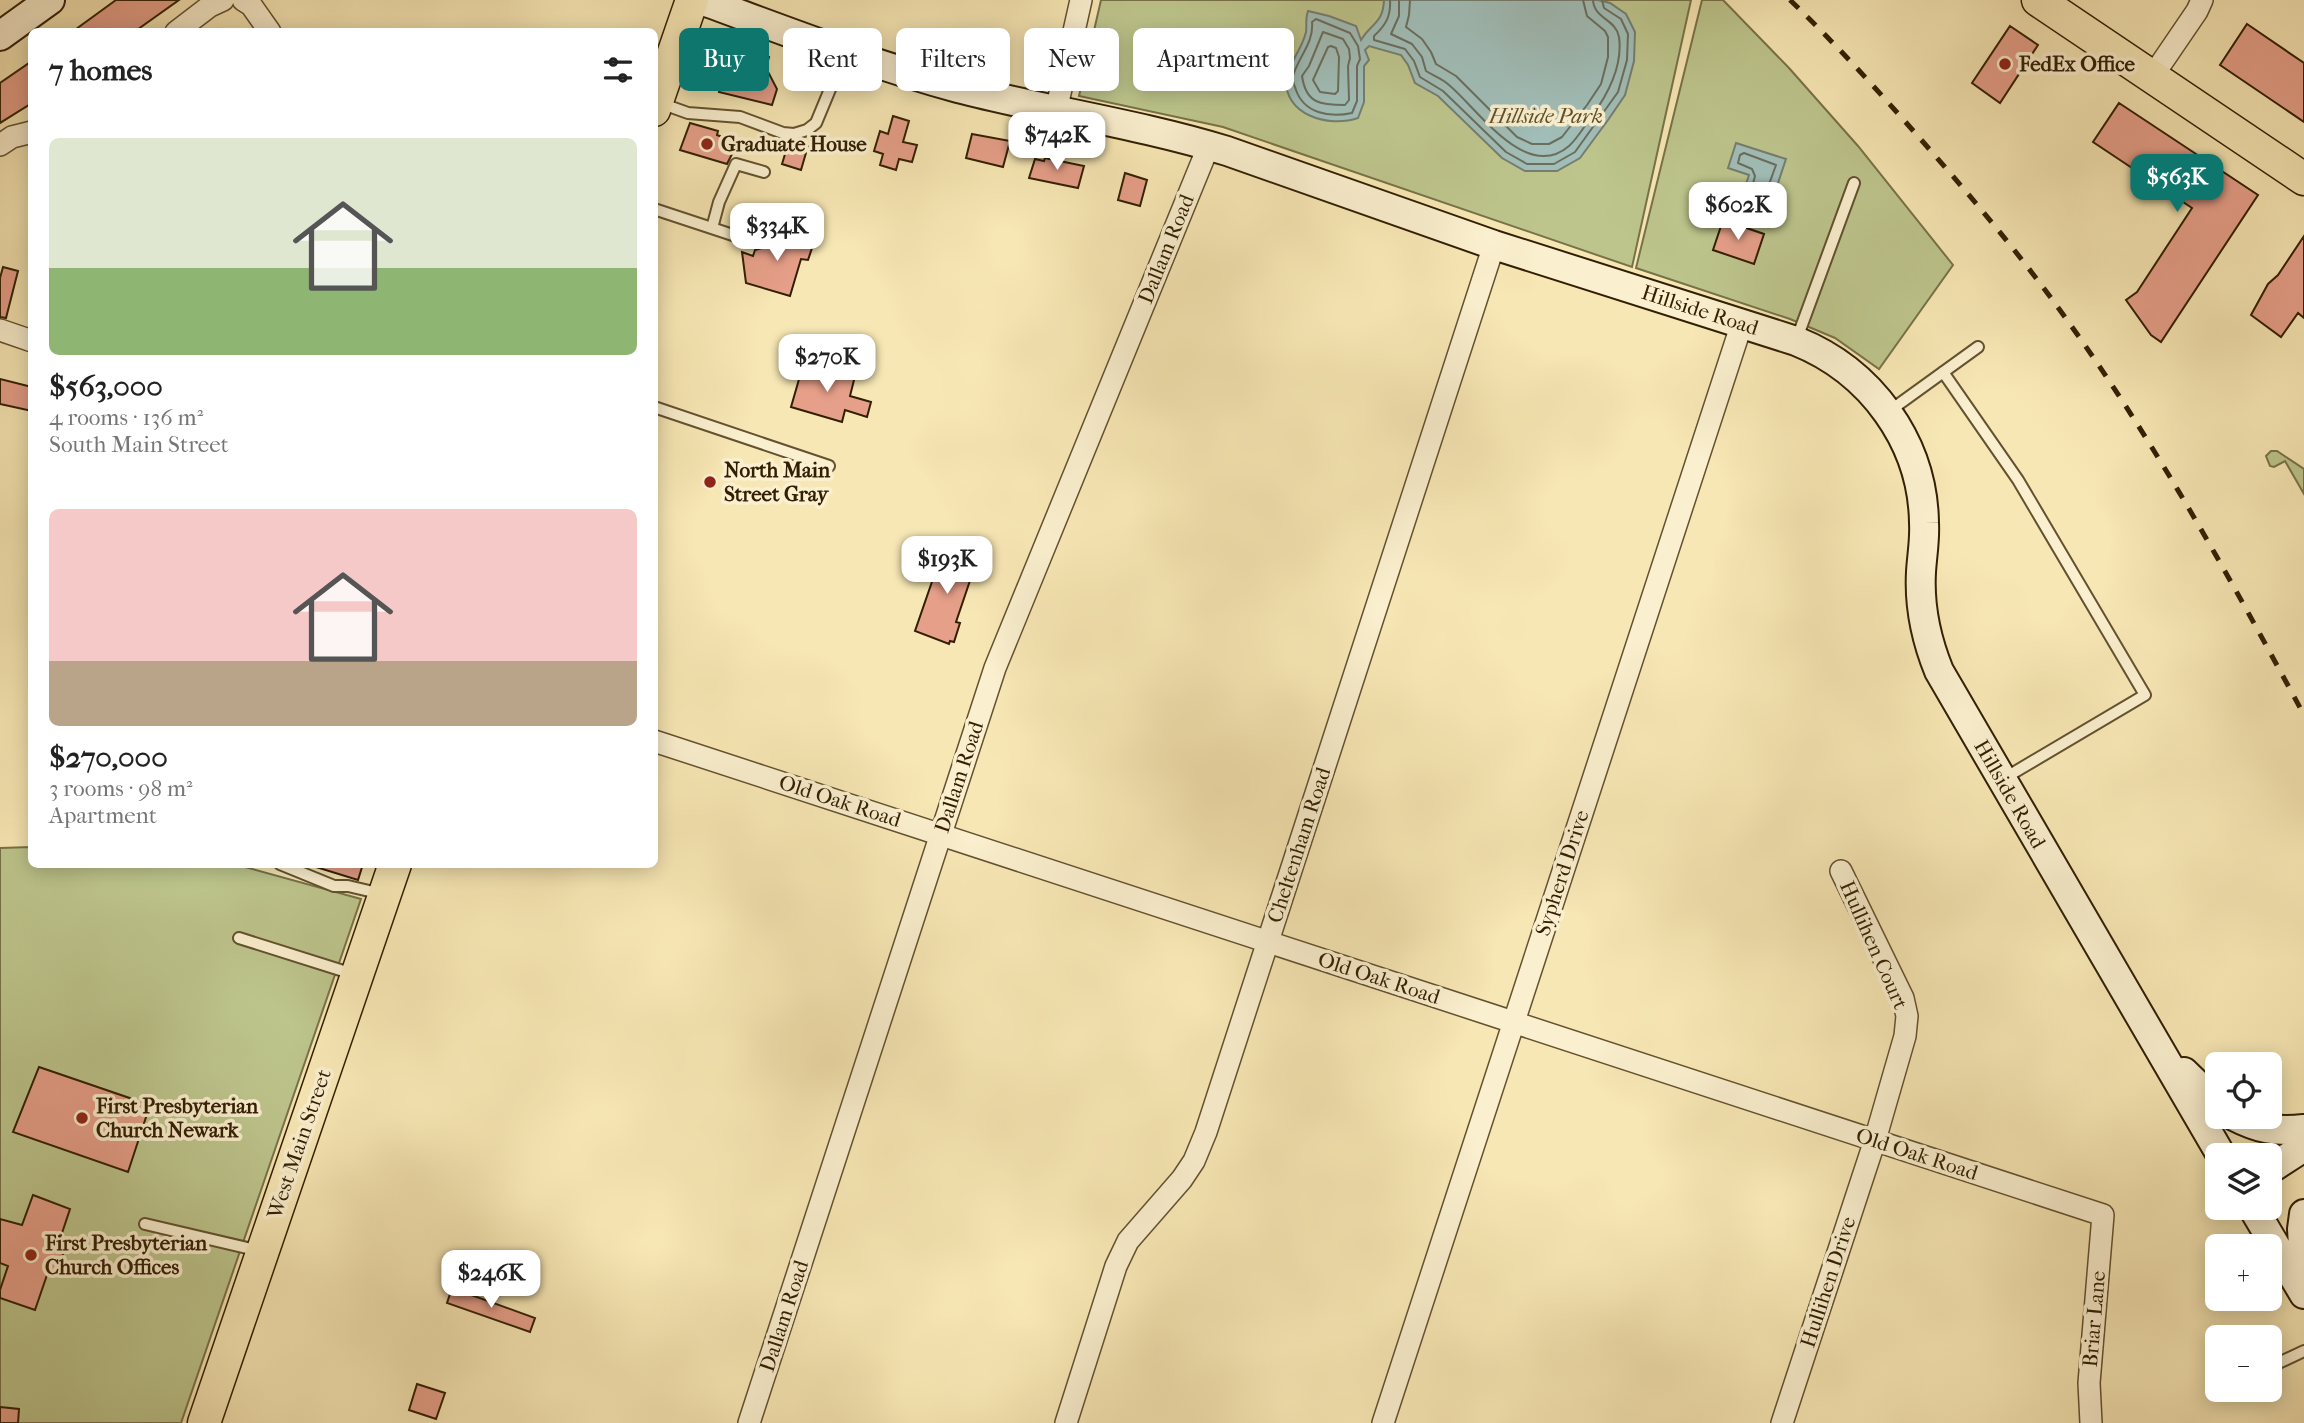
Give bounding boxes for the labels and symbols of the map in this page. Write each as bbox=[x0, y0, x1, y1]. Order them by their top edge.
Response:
place label: FedEx Office bbox=[2018, 52, 2136, 76]
marker: FedEx Office bbox=[1997, 56, 2013, 72]
park label: Hillside Park bbox=[1488, 104, 1603, 128]
pin: $742K bbox=[1008, 113, 1106, 172]
place label: Graduate House bbox=[721, 132, 867, 156]
marker: Graduate House bbox=[699, 136, 715, 152]
pin: $563K bbox=[2128, 154, 2226, 214]
pin: $602K bbox=[1689, 182, 1787, 242]
street label: Dallam Road bbox=[1133, 190, 1199, 307]
pin: $334K bbox=[728, 204, 826, 263]
street label: Hillside Road bbox=[1639, 280, 1762, 340]
pin: $270K bbox=[778, 334, 876, 394]
place label: North Main Street Gray bbox=[724, 458, 831, 506]
marker: North Main Street Gray bbox=[702, 474, 718, 490]
pin: $193K bbox=[898, 536, 996, 596]
street label: Dallam Road bbox=[930, 718, 988, 836]
street label: Hillside Road bbox=[1969, 735, 2051, 853]
street label: Cheltenham Road bbox=[1263, 764, 1336, 926]
street label: Old Oak Road bbox=[776, 770, 904, 832]
street label: Sypherd Drive bbox=[1530, 807, 1594, 939]
street label: Hullihen Court bbox=[1835, 877, 1913, 1013]
street label: Old Oak Road bbox=[1315, 947, 1443, 1009]
street label: West Main Street bbox=[262, 1066, 336, 1223]
place label: First Presbyterian Church Newark bbox=[95, 1094, 259, 1142]
marker: First Presbyterian Church Newark bbox=[74, 1110, 90, 1126]
street label: Old Oak Road bbox=[1853, 1123, 1981, 1185]
street label: Hullihen Drive bbox=[1796, 1214, 1860, 1350]
place label: First Presbyterian Church Offices bbox=[44, 1231, 208, 1279]
marker: First Presbyterian Church Offices bbox=[23, 1247, 39, 1263]
pin: $246K bbox=[442, 1250, 540, 1310]
street label: Dallam Road bbox=[755, 1257, 813, 1375]
street label: Briar Lane bbox=[2078, 1270, 2110, 1368]

